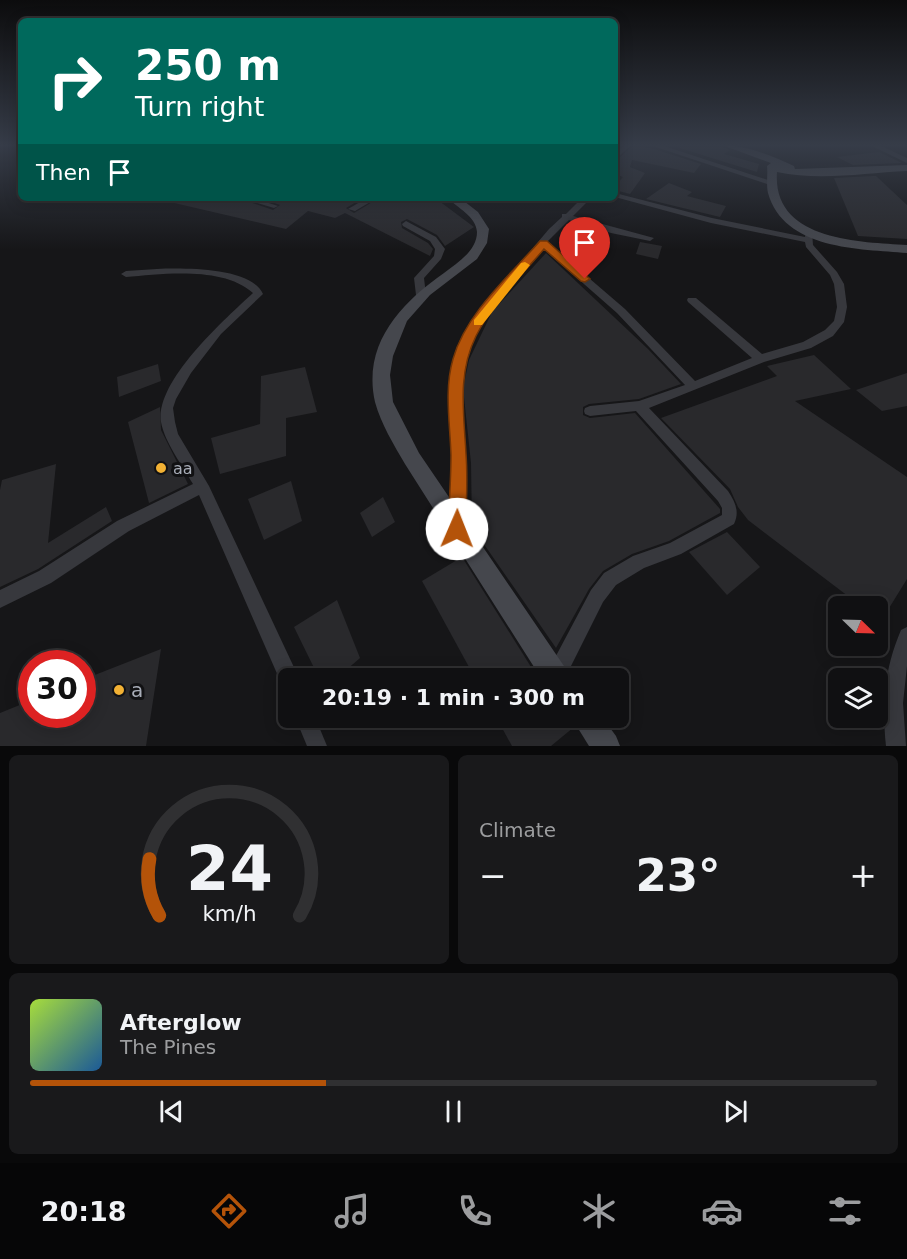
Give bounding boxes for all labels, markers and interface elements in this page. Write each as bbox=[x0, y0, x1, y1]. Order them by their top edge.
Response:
text: 250 m bbox=[135, 41, 281, 90]
icon: right bbox=[36, 42, 114, 120]
text: Turn right bbox=[135, 91, 264, 122]
icon: arrive bbox=[103, 156, 136, 189]
text: Then bbox=[36, 160, 91, 185]
pin bbox=[559, 217, 610, 279]
icon: arrive bbox=[568, 226, 601, 259]
place label: aa bbox=[173, 459, 193, 478]
marker: aa bbox=[154, 461, 168, 475]
position arrow bbox=[425, 497, 489, 561]
north arrow bbox=[828, 596, 888, 656]
map controls bbox=[828, 596, 888, 728]
speed limit sign: 30 bbox=[18, 650, 96, 728]
button: layers bbox=[828, 668, 888, 728]
place label: a bbox=[131, 678, 143, 702]
marker: a bbox=[112, 683, 126, 697]
text: 20:19 · 1 min · 300 m bbox=[322, 685, 585, 710]
text: Climate bbox=[479, 818, 556, 842]
text: 24 bbox=[186, 832, 272, 905]
text: 23° bbox=[635, 849, 721, 902]
text: − bbox=[479, 856, 507, 895]
text: + bbox=[849, 856, 877, 895]
text: km/h bbox=[202, 902, 256, 927]
text: Afterglow bbox=[120, 1010, 242, 1035]
text: The Pines bbox=[120, 1035, 216, 1059]
icon: previous bbox=[155, 1095, 188, 1128]
icon: pause bbox=[437, 1095, 470, 1128]
icon: next bbox=[719, 1095, 752, 1128]
icon: directions bbox=[208, 1190, 250, 1232]
icon: music bbox=[331, 1190, 373, 1232]
icon: phone bbox=[454, 1190, 496, 1232]
icon: climate bbox=[578, 1190, 620, 1232]
icon: car bbox=[701, 1190, 743, 1232]
icon: filters bbox=[824, 1190, 866, 1232]
text: 20:18 bbox=[41, 1196, 127, 1227]

